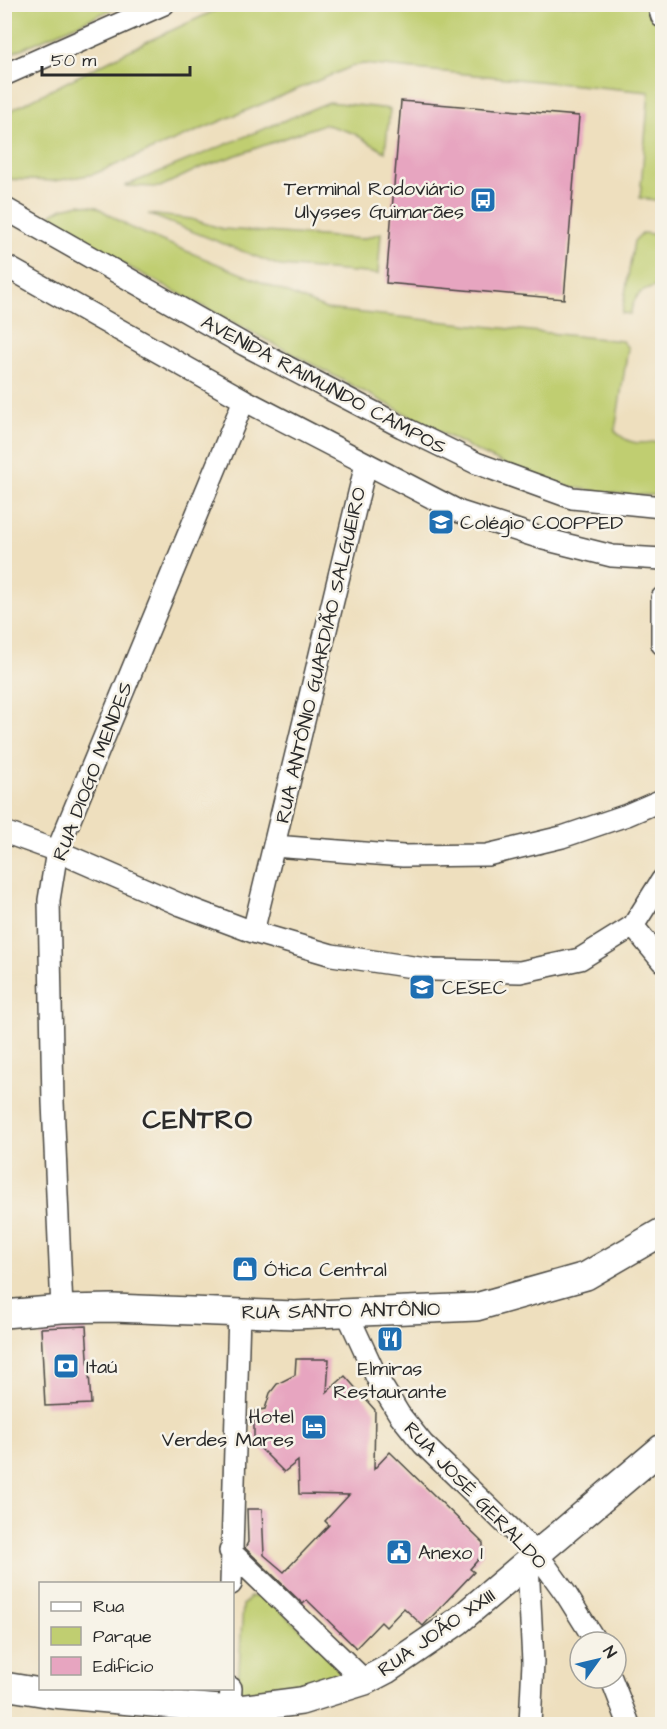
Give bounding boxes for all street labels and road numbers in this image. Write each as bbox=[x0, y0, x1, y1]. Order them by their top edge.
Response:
street label: AVENIDA RAIMUNDO CAMPOS bbox=[196, 308, 451, 462]
street label: RUA ANTÔNIO GUARDIÃO SALGUEIRO bbox=[269, 484, 373, 826]
street label: RUA DIOGO MENDES bbox=[46, 678, 140, 865]
street label: RUA SANTO ANTÔNIO bbox=[242, 1295, 441, 1327]
street label: RUA JOSÉ GERALDO bbox=[397, 1415, 553, 1576]
street label: RUA JOÃO XXIII bbox=[372, 1582, 501, 1684]

